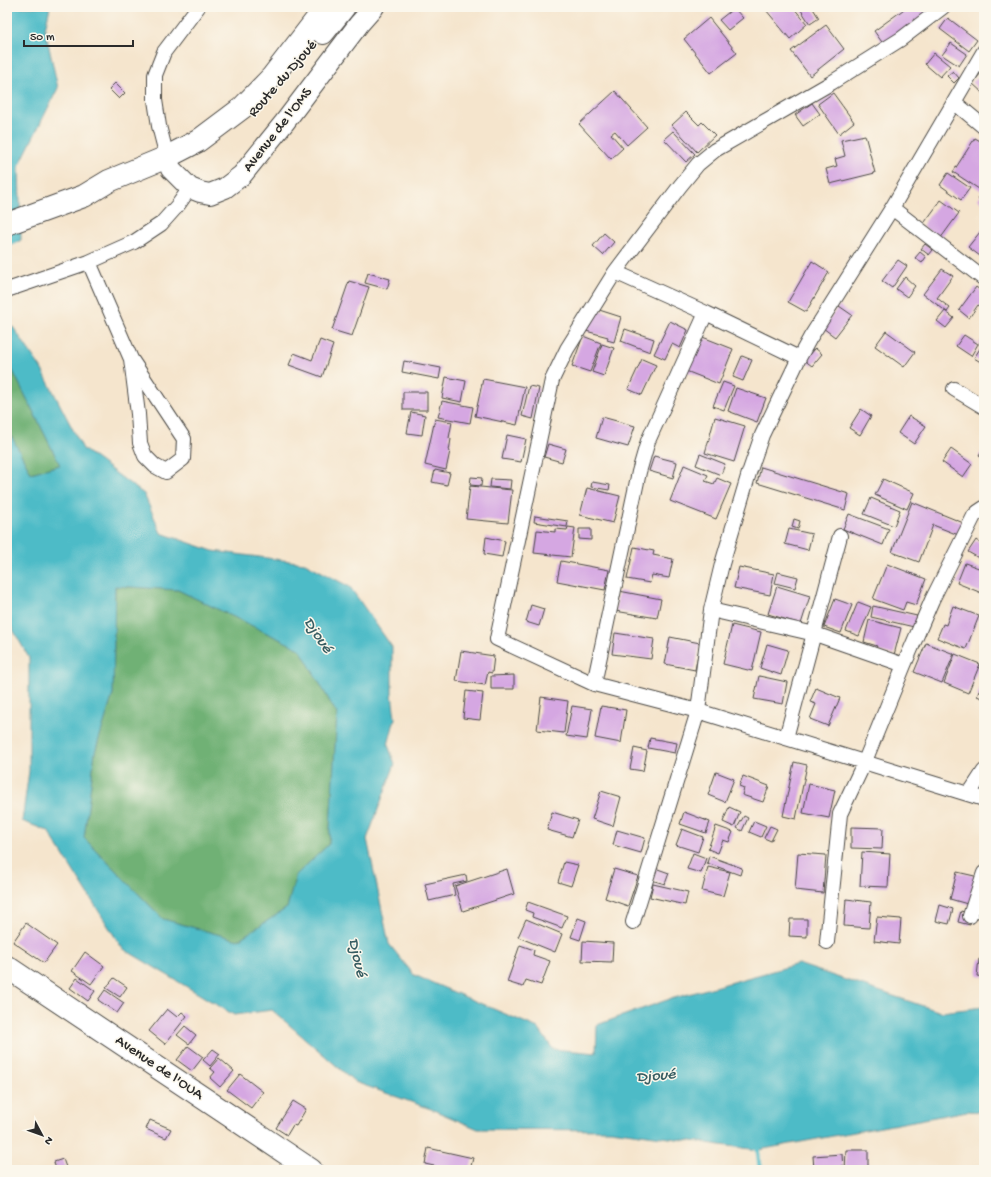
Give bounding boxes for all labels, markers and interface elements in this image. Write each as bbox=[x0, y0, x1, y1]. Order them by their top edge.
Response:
scale bar bbox=[24, 22, 133, 48]
text: 50 m bbox=[30, 31, 55, 45]
street label: Route du Djoué bbox=[245, 37, 322, 121]
street label: Avenue de l'OMS bbox=[239, 84, 317, 176]
water label: Djoué bbox=[298, 614, 337, 659]
water label: Djoué bbox=[342, 937, 370, 981]
street label: Avenue de l'OUA bbox=[112, 1032, 207, 1105]
water label: Djoué bbox=[636, 1066, 678, 1088]
north arrow bbox=[22, 1115, 62, 1155]
text: N bbox=[41, 1134, 55, 1147]

